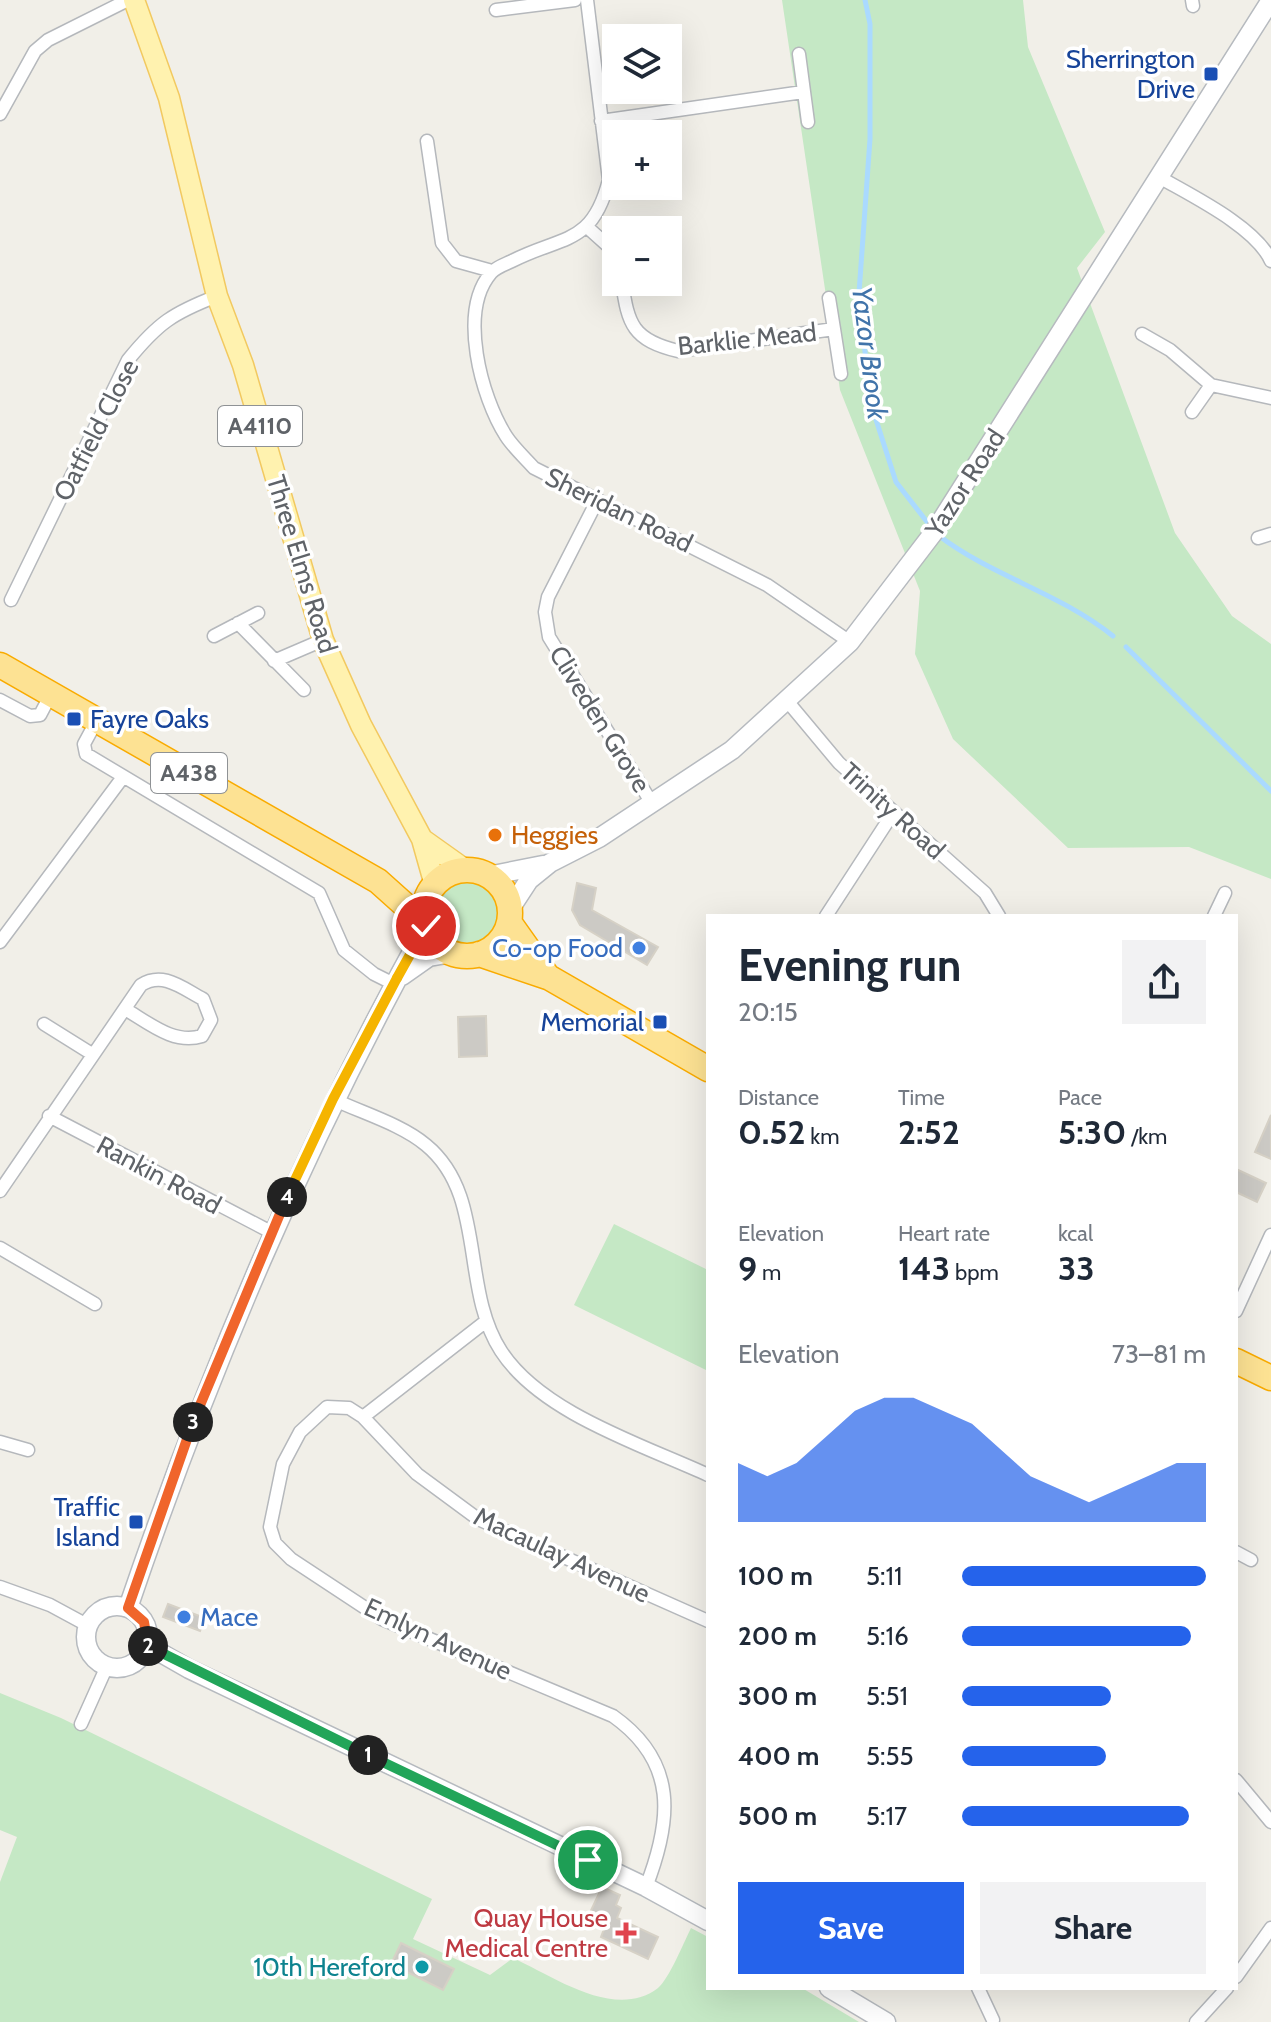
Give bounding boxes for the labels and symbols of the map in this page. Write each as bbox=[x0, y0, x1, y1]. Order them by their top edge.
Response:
place label: Sherrington Drive bbox=[1066, 43, 1195, 105]
marker: Sherrington Drive bbox=[1202, 65, 1220, 83]
water label: Yazor Brook bbox=[845, 285, 895, 422]
street label: Barklie Mead bbox=[676, 316, 818, 362]
street label: Oatfield Close bbox=[47, 354, 145, 506]
road number: A4110 bbox=[218, 406, 302, 446]
street label: Yazor Road bbox=[918, 423, 1012, 544]
street label: Sheridan Road bbox=[540, 461, 698, 559]
street label: Three Elms Road bbox=[260, 471, 344, 657]
street label: Cliveden Grove bbox=[542, 640, 658, 798]
place label: Fayre Oaks bbox=[90, 703, 209, 735]
marker: Fayre Oaks bbox=[65, 710, 83, 728]
road number: A438 bbox=[151, 753, 227, 793]
street label: Trinity Road bbox=[834, 756, 952, 866]
place label: Heggies bbox=[511, 819, 599, 851]
marker: Heggies bbox=[486, 826, 504, 844]
pin bbox=[392, 892, 460, 960]
place label: Co-op Food bbox=[492, 932, 623, 964]
marker: Co-op Food bbox=[630, 939, 648, 957]
place label: Memorial bbox=[540, 1006, 644, 1038]
marker: Memorial bbox=[651, 1013, 669, 1031]
street label: Rankin Road bbox=[91, 1129, 227, 1221]
pin: 4 bbox=[267, 1177, 307, 1217]
pin: 3 bbox=[173, 1402, 213, 1442]
place label: Traffic Island bbox=[54, 1491, 120, 1553]
street label: Macaulay Avenue bbox=[469, 1500, 655, 1610]
marker: Traffic Island bbox=[127, 1513, 145, 1531]
street label: Emlyn Avenue bbox=[359, 1591, 517, 1687]
place label: Mace bbox=[200, 1601, 258, 1633]
marker: Mace bbox=[175, 1608, 193, 1626]
pin: 2 bbox=[128, 1626, 168, 1666]
pin: 1 bbox=[348, 1735, 388, 1775]
pin bbox=[554, 1826, 622, 1894]
place label: Quay House Medical Centre bbox=[444, 1902, 608, 1964]
marker: Quay House Medical Centre bbox=[615, 1922, 637, 1944]
place label: 10th Hereford bbox=[253, 1951, 406, 1983]
marker: 10th Hereford bbox=[413, 1958, 431, 1976]

